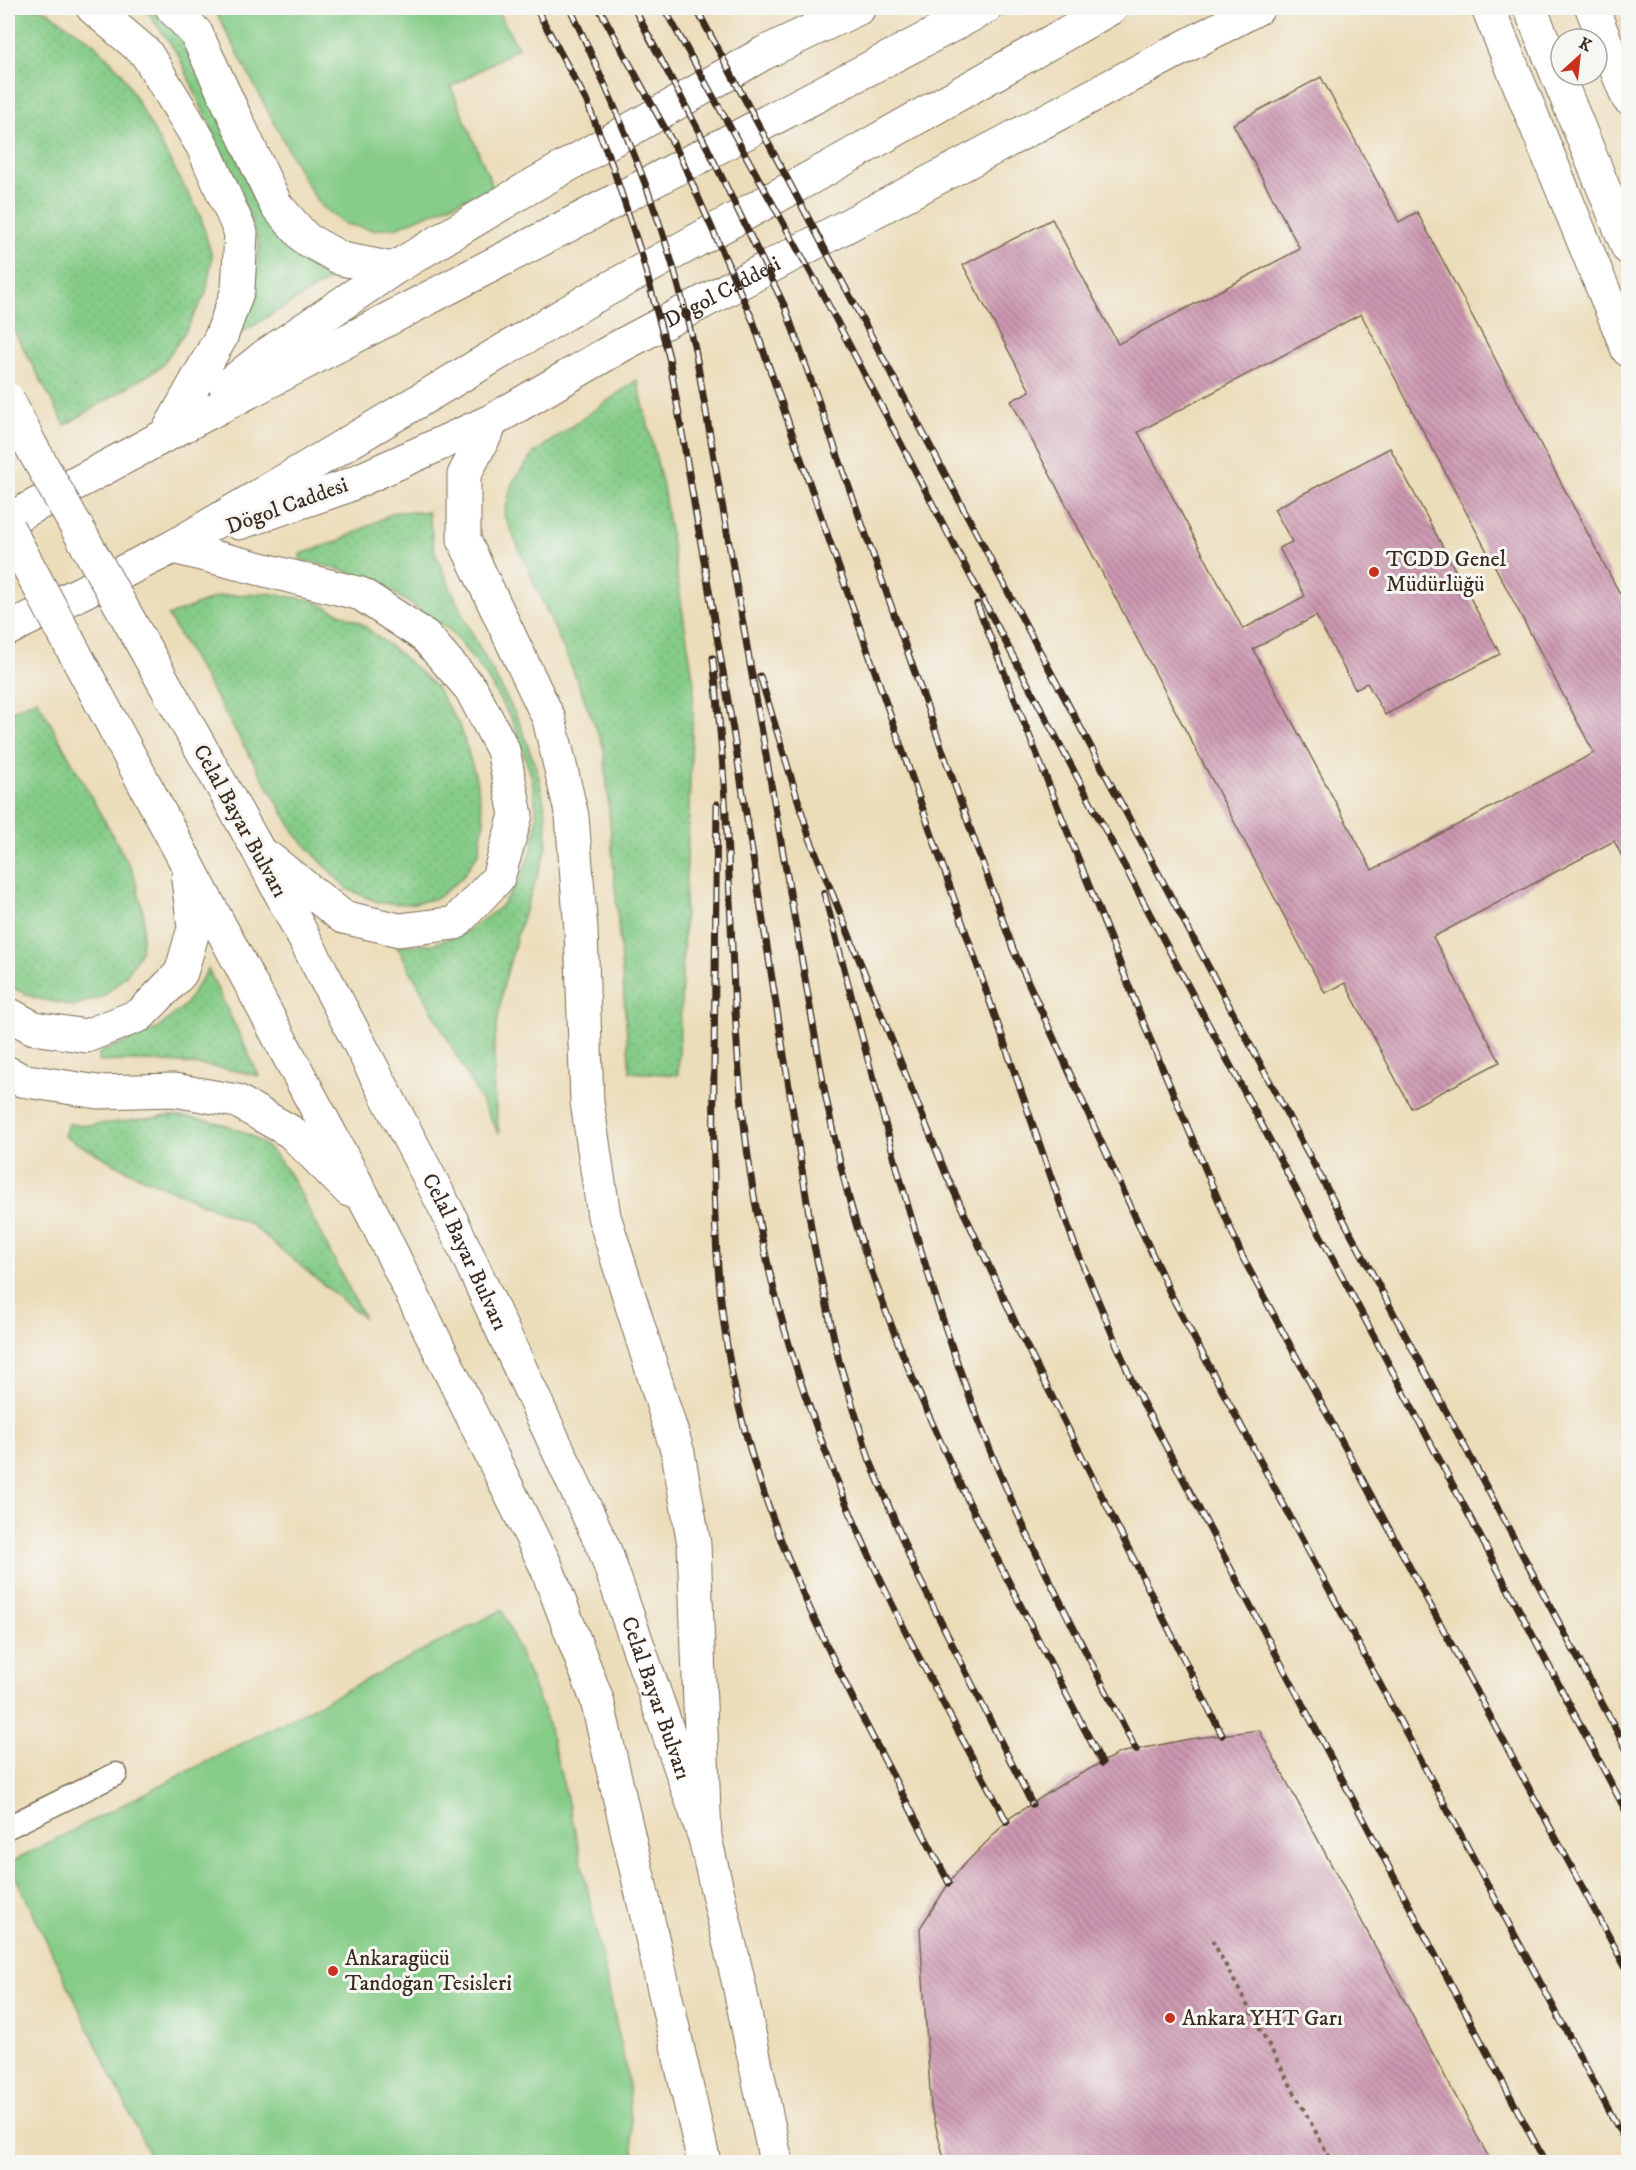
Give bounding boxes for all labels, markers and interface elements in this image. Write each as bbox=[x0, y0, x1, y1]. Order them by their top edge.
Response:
north arrow bbox=[1549, 27, 1609, 87]
text: K bbox=[1576, 33, 1596, 56]
street label: Dögol Caddesi bbox=[659, 250, 785, 334]
street label: Dögol Caddesi bbox=[222, 471, 352, 541]
place label: TCDD Genel Müdürlüğü bbox=[1386, 546, 1507, 598]
marker: TCDD Genel Müdürlüğü bbox=[1367, 565, 1381, 579]
street label: Celal Bayar Bulvarı bbox=[187, 740, 293, 902]
street label: Celal Bayar Bulvarı bbox=[416, 1169, 514, 1335]
street label: Celal Bayar Bulvarı bbox=[615, 1613, 697, 1783]
place label: Ankaragücü Tandoğan Tesisleri bbox=[345, 1945, 512, 1997]
marker: Ankaragücü Tandoğan Tesisleri bbox=[326, 1964, 340, 1978]
place label: Ankara YHT Garı bbox=[1182, 2005, 1343, 2032]
marker: Ankara YHT Garı bbox=[1163, 2011, 1177, 2025]

